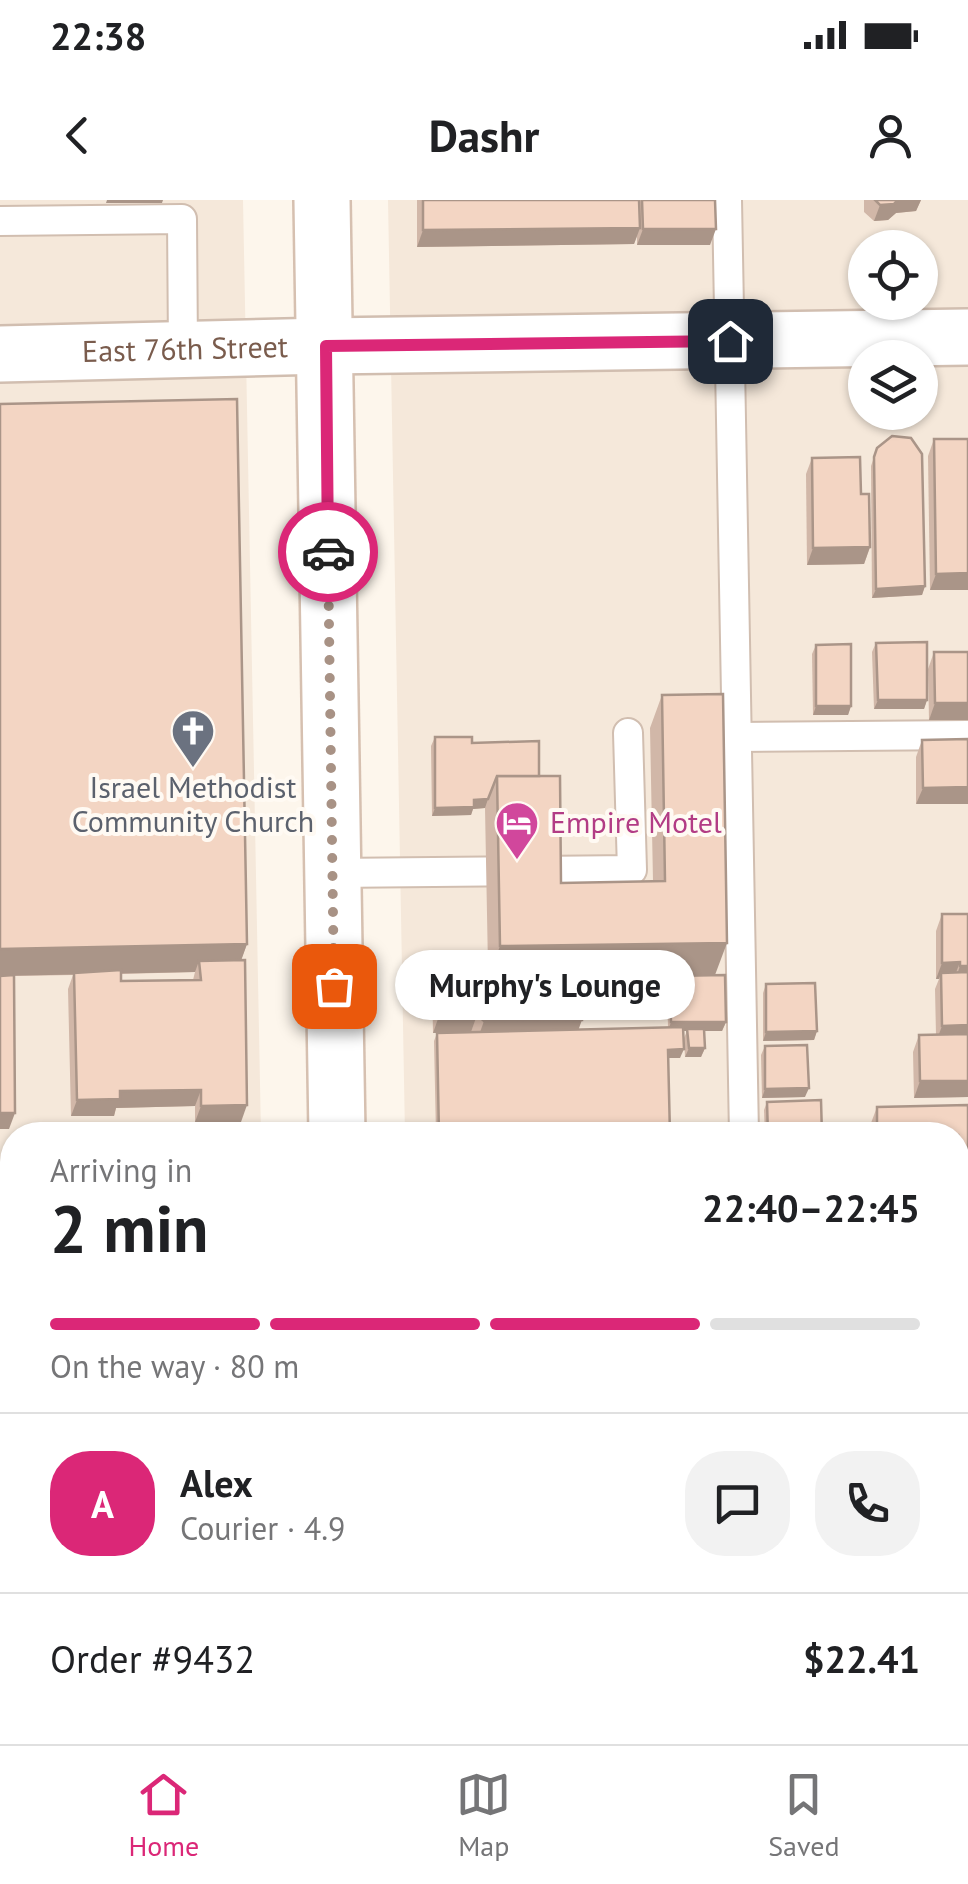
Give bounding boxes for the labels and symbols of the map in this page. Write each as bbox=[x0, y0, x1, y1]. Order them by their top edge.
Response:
pin bbox=[688, 299, 773, 384]
street label: East 76th Street bbox=[82, 326, 288, 370]
courier bbox=[278, 502, 378, 602]
church icon: Israel Methodist Community Church bbox=[170, 708, 216, 769]
place label: Israel Methodist Community Church bbox=[72, 767, 314, 840]
hotel icon: Empire Motel bbox=[494, 800, 540, 861]
place label: Empire Motel bbox=[550, 802, 722, 841]
pin bbox=[292, 944, 377, 1029]
callout: Murphy's Lounge bbox=[394, 951, 694, 1021]

